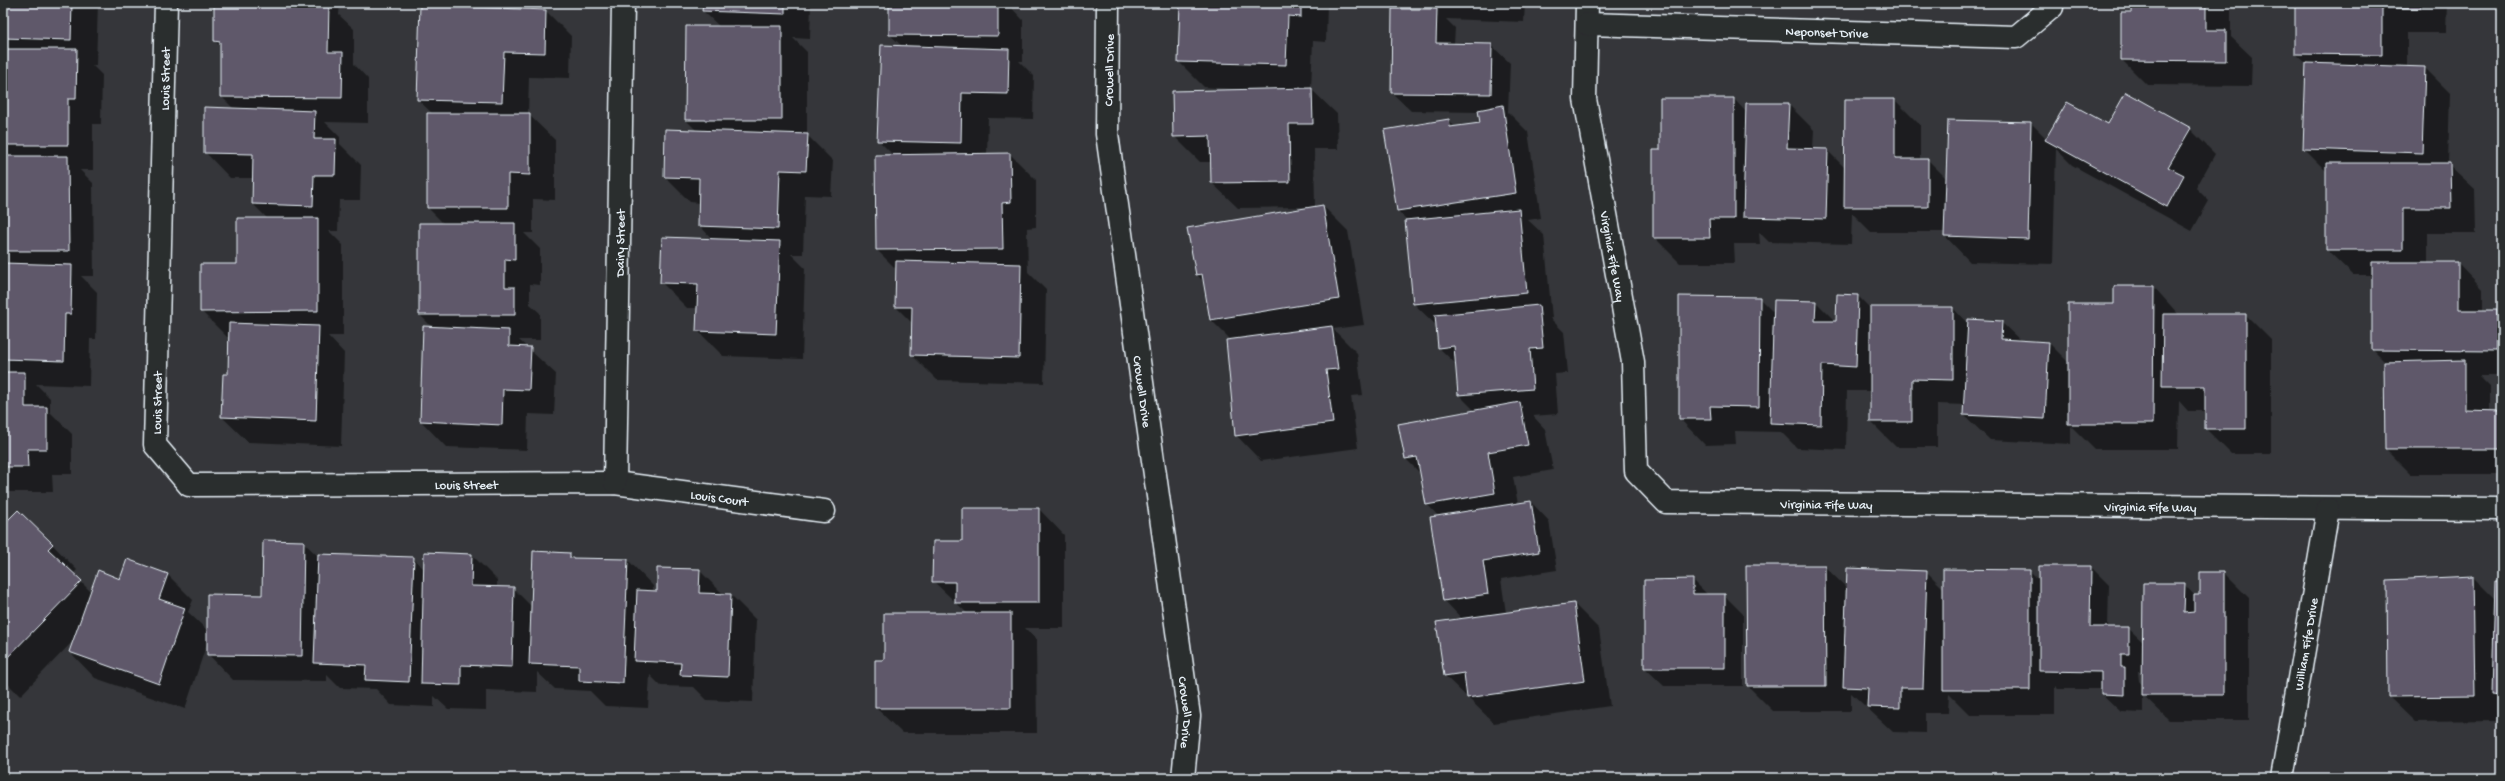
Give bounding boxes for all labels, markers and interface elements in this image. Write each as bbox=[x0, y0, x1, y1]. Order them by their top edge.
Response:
street label: Neponset Drive bbox=[1785, 25, 1869, 43]
street label: Crowell Drive bbox=[1102, 33, 1119, 106]
street label: Louis Street bbox=[158, 46, 175, 111]
street label: Dairy Street bbox=[613, 208, 630, 278]
street label: Virginia Fife Way bbox=[1595, 209, 1627, 304]
street label: Crowell Drive bbox=[1128, 355, 1153, 429]
street label: Louis Street bbox=[150, 370, 167, 435]
street label: Louis Street bbox=[435, 479, 500, 494]
street label: Louis Court bbox=[689, 488, 751, 511]
street label: Virginia Fife Way bbox=[1779, 498, 1873, 514]
street label: Virginia Fife Way bbox=[2103, 501, 2197, 516]
street label: William Fife Drive bbox=[2292, 597, 2323, 692]
street label: Crowell Drive bbox=[1174, 676, 1194, 749]

